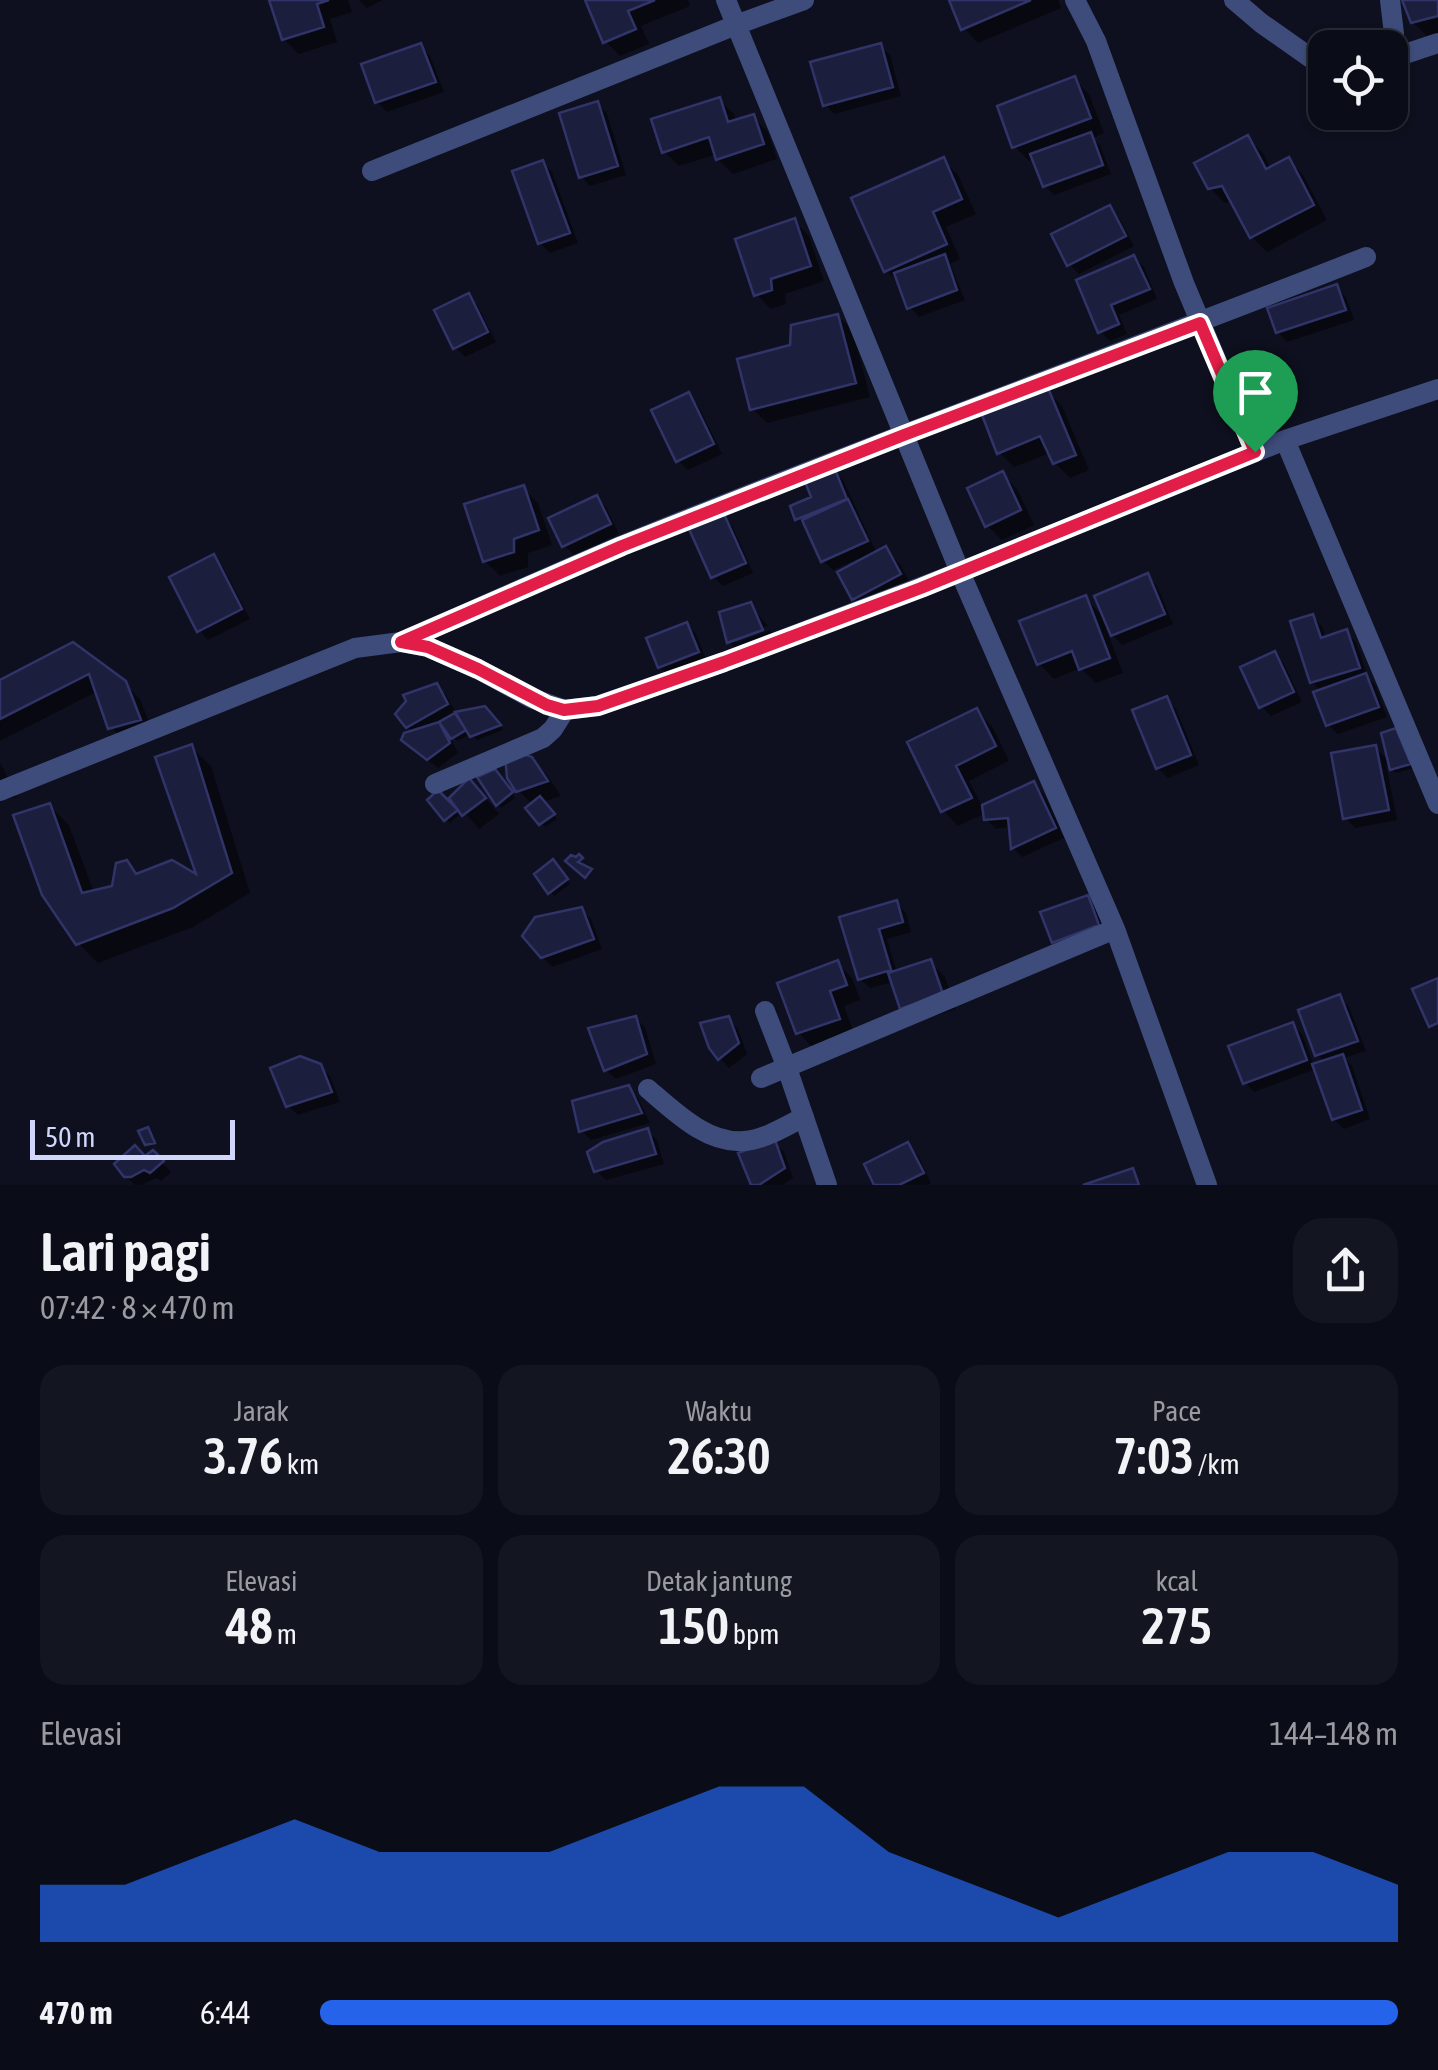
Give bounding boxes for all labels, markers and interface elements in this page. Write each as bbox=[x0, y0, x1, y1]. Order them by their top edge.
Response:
map controls bbox=[1308, 30, 1408, 130]
button: locate bbox=[1308, 30, 1408, 130]
pin bbox=[1213, 350, 1298, 453]
icon: arrive bbox=[1228, 365, 1283, 420]
scale bar bbox=[30, 1115, 235, 1160]
text: 50 m bbox=[45, 1121, 95, 1153]
button: share bbox=[1293, 1218, 1398, 1323]
text: Lari pagi bbox=[40, 1220, 211, 1283]
text: 07:42 · 8 × 470 m bbox=[40, 1289, 234, 1326]
text: Jarak bbox=[234, 1395, 289, 1427]
text: Waktu bbox=[686, 1395, 752, 1427]
text: Pace bbox=[1152, 1395, 1201, 1427]
text: 3.76 bbox=[203, 1427, 283, 1485]
text: 26:30 bbox=[668, 1427, 770, 1485]
text: 7:03 bbox=[1114, 1427, 1194, 1485]
text: km bbox=[283, 1448, 319, 1480]
text: /km bbox=[1194, 1448, 1240, 1480]
text: Elevasi bbox=[225, 1565, 297, 1597]
text: Detak jantung bbox=[646, 1565, 792, 1597]
text: kcal bbox=[1155, 1565, 1198, 1597]
text: 48 bbox=[226, 1597, 273, 1655]
text: 150 bbox=[658, 1597, 729, 1655]
text: 275 bbox=[1141, 1597, 1212, 1655]
text: m bbox=[273, 1618, 297, 1650]
text: bpm bbox=[729, 1618, 780, 1650]
text: Elevasi bbox=[40, 1715, 122, 1752]
text: 144–148 m bbox=[1269, 1715, 1398, 1752]
text: 470 m bbox=[40, 1994, 113, 2031]
text: 6:44 bbox=[200, 1994, 251, 2031]

